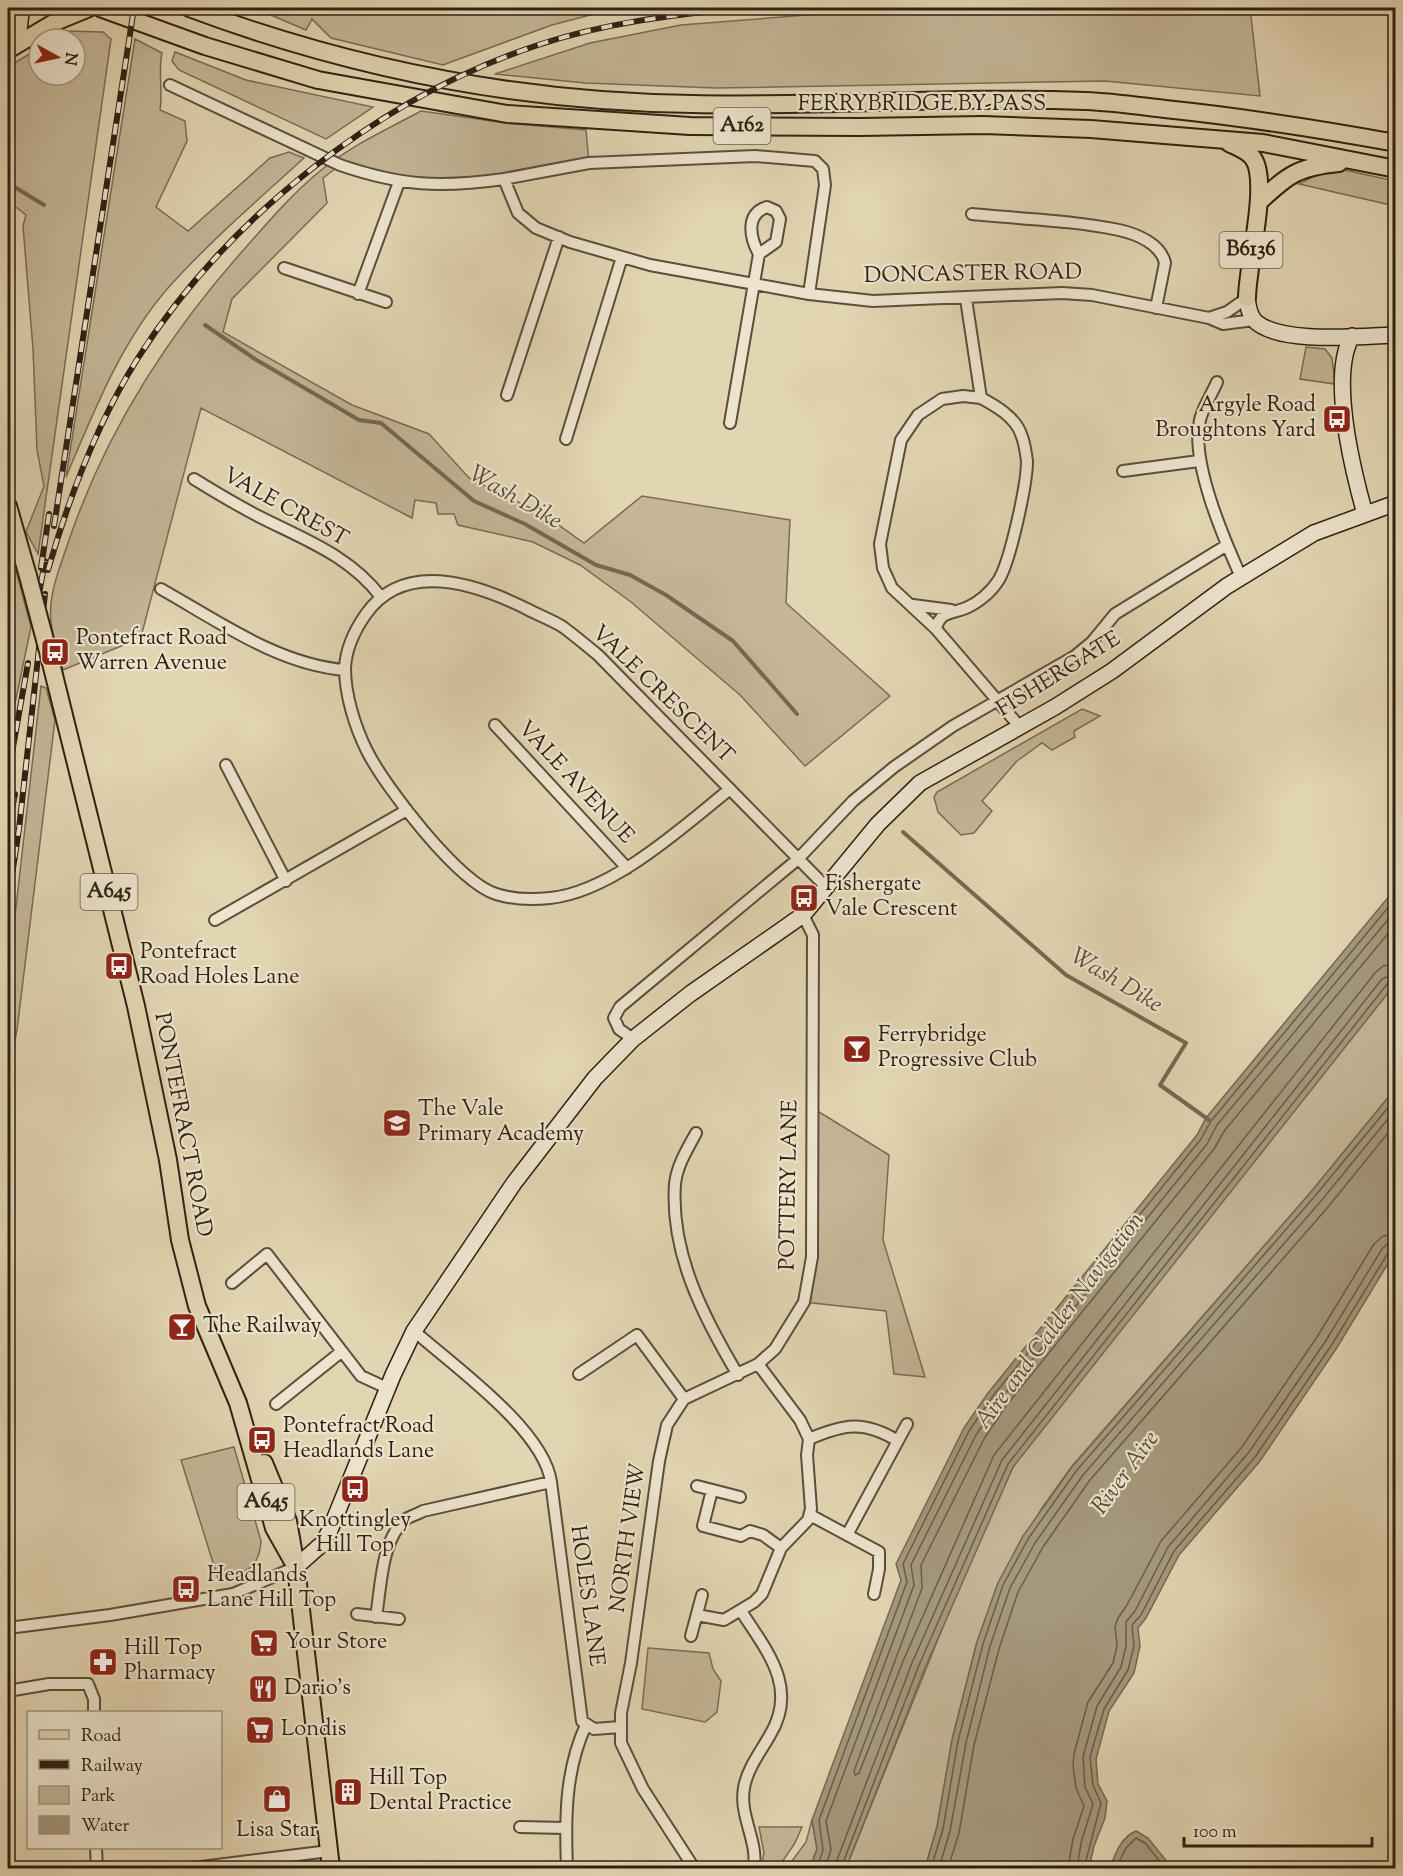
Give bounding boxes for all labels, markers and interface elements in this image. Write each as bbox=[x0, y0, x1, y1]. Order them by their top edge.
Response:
north arrow bbox=[27, 27, 87, 87]
text: N bbox=[57, 51, 82, 67]
street label: FERRYBRIDGE BY-PASS bbox=[798, 89, 1046, 121]
road number: A162 bbox=[714, 108, 771, 144]
road number: B6136 bbox=[1220, 232, 1282, 268]
street label: DONCASTER ROAD bbox=[864, 257, 1082, 293]
place label: Argyle Road Broughtons Yard bbox=[1155, 390, 1316, 447]
bus stop icon: Argyle Road Broughtons Yard bbox=[1321, 403, 1353, 435]
water label: Wash Dike bbox=[462, 458, 568, 538]
street label: VALE CREST bbox=[216, 460, 354, 556]
street label: VALE CRESCENT bbox=[583, 618, 741, 772]
place label: Pontefract Road Warren Avenue bbox=[76, 623, 227, 680]
street label: FISHERGATE bbox=[991, 624, 1127, 726]
bus stop icon: Pontefract Road Warren Avenue bbox=[39, 636, 71, 668]
street label: VALE AVENUE bbox=[509, 714, 641, 852]
place label: Fishergate Vale Crescent bbox=[825, 869, 958, 926]
road number: A645 bbox=[80, 874, 138, 910]
bus stop icon: Fishergate Vale Crescent bbox=[788, 882, 820, 914]
place label: Pontefract Road Holes Lane bbox=[140, 937, 299, 994]
water label: Wash Dike bbox=[1063, 940, 1169, 1022]
bus stop icon: Pontefract Road Holes Lane bbox=[103, 950, 135, 982]
street label: PONTEFRACT ROAD bbox=[145, 1010, 219, 1240]
place label: Ferrybridge Progressive Club bbox=[878, 1020, 1037, 1077]
bar icon: Ferrybridge Progressive Club bbox=[841, 1033, 873, 1065]
place label: The Vale Primary Academy bbox=[418, 1094, 584, 1151]
street label: POTTERY LANE bbox=[773, 1099, 807, 1271]
school or university icon: The Vale Primary Academy bbox=[381, 1107, 413, 1139]
water label: Aire and Calder Navigation bbox=[967, 1205, 1153, 1437]
bar icon: The Railway bbox=[166, 1311, 198, 1343]
place label: The Railway bbox=[203, 1311, 321, 1343]
place label: Pontefract Road Headlands Lane bbox=[283, 1411, 434, 1468]
bus stop icon: Pontefract Road Headlands Lane bbox=[246, 1424, 278, 1456]
water label: River Aire bbox=[1084, 1424, 1168, 1522]
street label: NORTH VIEW bbox=[603, 1461, 655, 1615]
bus stop icon: Knottingley Hill Top bbox=[339, 1473, 371, 1505]
road number: A645 bbox=[238, 1484, 294, 1520]
place label: Knottingley Hill Top bbox=[299, 1505, 411, 1562]
street label: HOLES LANE bbox=[560, 1523, 612, 1669]
place label: Headlands Lane Hill Top bbox=[207, 1560, 336, 1617]
bus stop icon: Headlands Lane Hill Top bbox=[170, 1573, 202, 1605]
supermarket icon: Your Store bbox=[248, 1627, 280, 1659]
place label: Your Store bbox=[285, 1627, 387, 1659]
place label: Hill Top Pharmacy bbox=[124, 1633, 216, 1690]
pharmacy icon: Hill Top Pharmacy bbox=[87, 1646, 119, 1678]
restaurant icon: Dario's bbox=[247, 1673, 279, 1705]
place label: Dario's bbox=[284, 1673, 351, 1705]
legend bbox=[27, 1711, 222, 1849]
supermarket icon: Londis bbox=[244, 1714, 276, 1746]
place label: Londis bbox=[281, 1714, 346, 1746]
text: Road bbox=[81, 1724, 121, 1750]
text: Railway bbox=[81, 1754, 143, 1780]
place label: Hill Top Dental Practice bbox=[369, 1763, 512, 1820]
building icon: Hill Top Dental Practice bbox=[332, 1776, 364, 1808]
shop icon: Lisa Star bbox=[261, 1783, 293, 1815]
text: Park bbox=[81, 1784, 116, 1810]
scale bar bbox=[1184, 1810, 1372, 1848]
text: Water bbox=[81, 1814, 130, 1840]
place label: Lisa Star bbox=[236, 1815, 318, 1847]
text: 100 m bbox=[1193, 1820, 1237, 1846]

